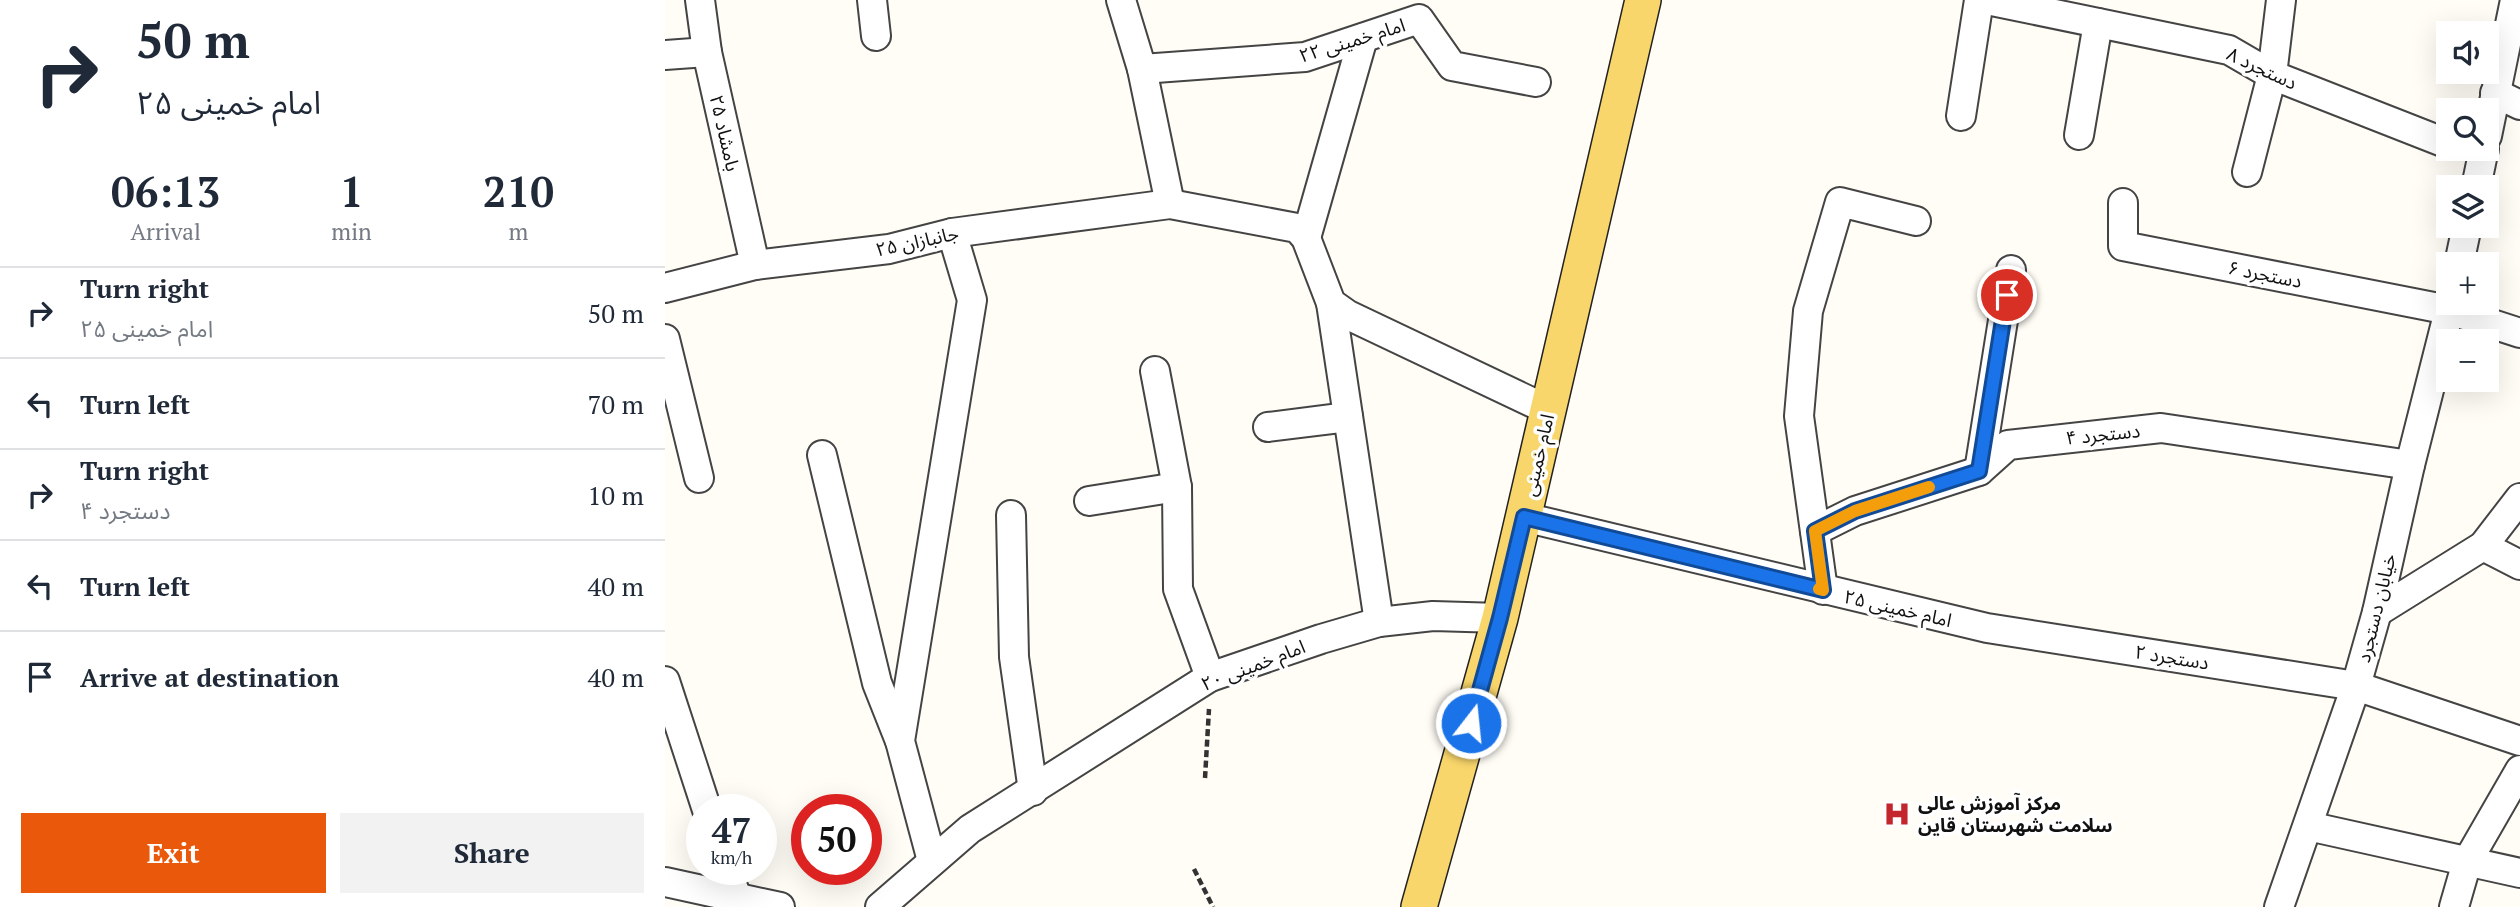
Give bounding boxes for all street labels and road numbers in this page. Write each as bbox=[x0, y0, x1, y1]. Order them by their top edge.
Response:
street label: امام خمینی ۲۲ bbox=[1296, 11, 1409, 70]
street label: دستجرد ۸ bbox=[2223, 40, 2301, 95]
street label: بامشاد ۲۵ bbox=[705, 92, 746, 174]
street label: جانبازان ۲۵ bbox=[873, 220, 961, 261]
street label: دستجرد ۶ bbox=[2226, 254, 2304, 293]
street label: امام خمینی bbox=[1516, 411, 1562, 499]
street label: دستجرد ۴ bbox=[2065, 417, 2141, 450]
street label: خیابان دستجرد bbox=[2350, 551, 2401, 665]
street label: امام خمینی ۲۵ bbox=[1841, 583, 1954, 635]
street label: امام خمینی ۲۰ bbox=[1197, 633, 1310, 699]
street label: دستجرد ۲ bbox=[2133, 638, 2211, 675]

